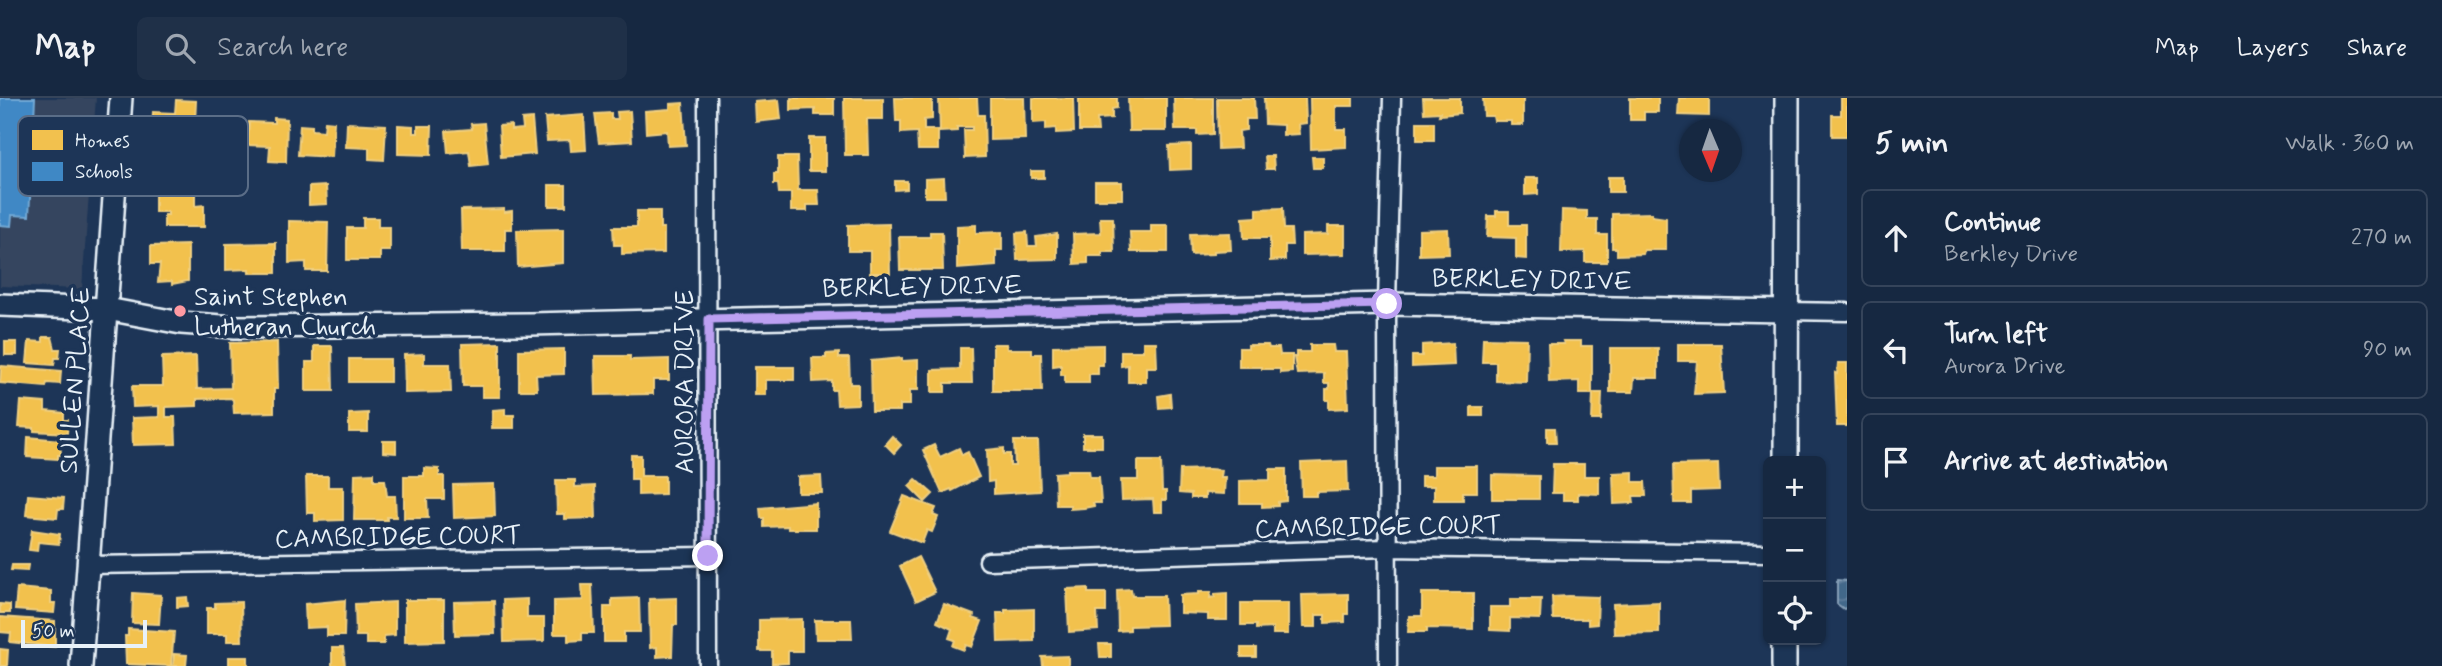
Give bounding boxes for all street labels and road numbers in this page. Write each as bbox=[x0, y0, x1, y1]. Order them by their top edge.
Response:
street label: BERKLEY DRIVE bbox=[1432, 262, 1632, 300]
street label: BERKLEY DRIVE bbox=[822, 269, 1022, 307]
street label: SULLEN PLACE bbox=[52, 285, 99, 475]
street label: AURORA DRIVE bbox=[669, 290, 703, 474]
street label: CAMBRIDGE COURT bbox=[1254, 509, 1502, 547]
street label: CAMBRIDGE COURT bbox=[274, 519, 522, 557]

